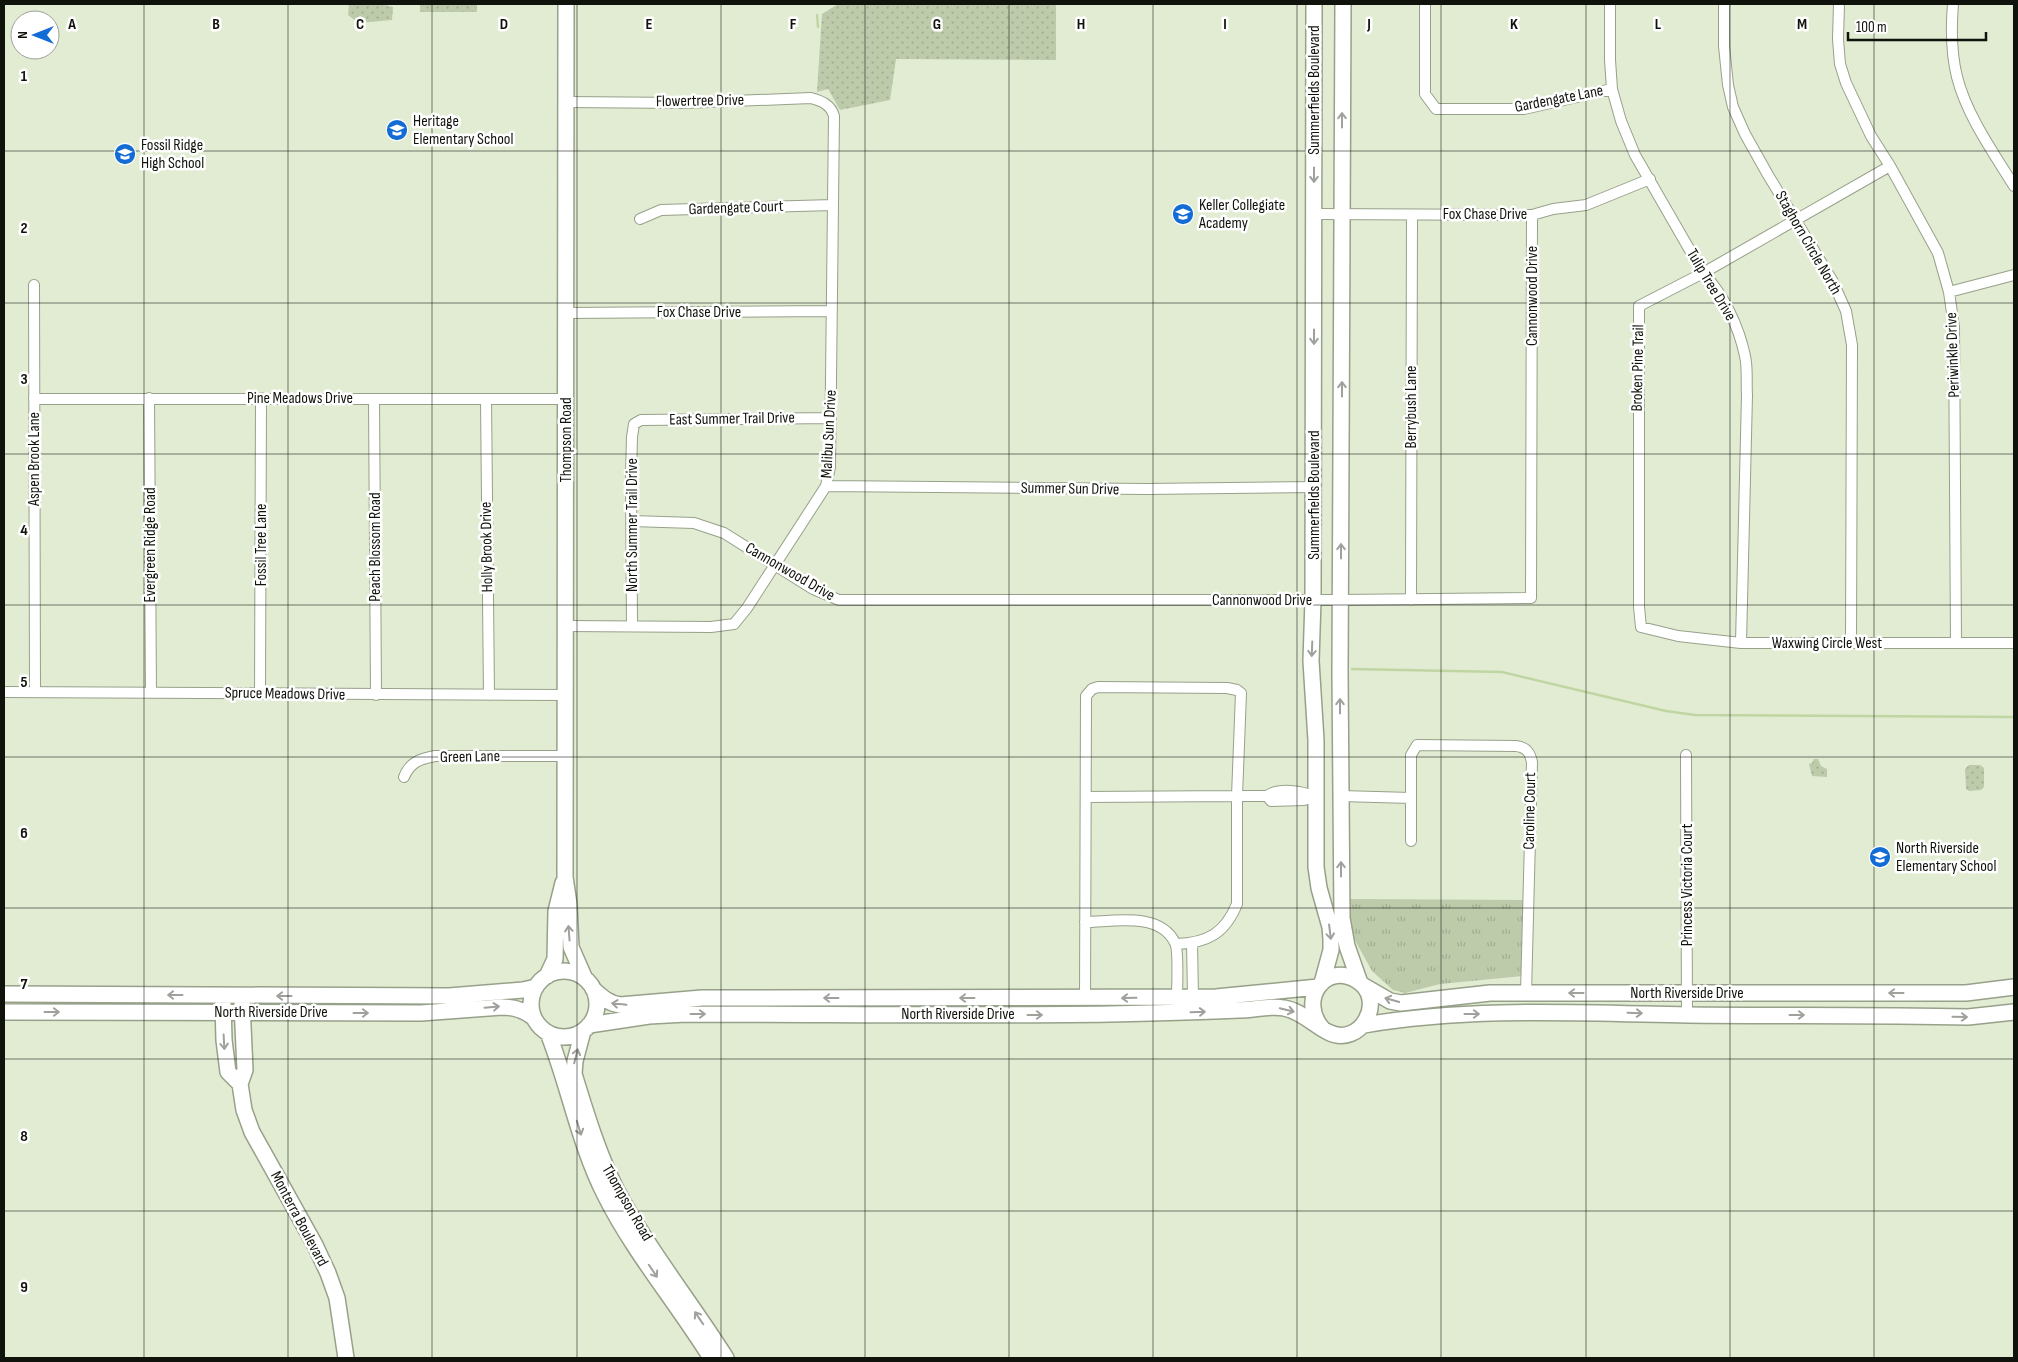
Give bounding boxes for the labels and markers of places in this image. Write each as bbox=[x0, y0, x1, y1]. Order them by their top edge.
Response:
place label: Heritage Elementary School bbox=[413, 112, 513, 149]
school or university icon: Heritage Elementary School bbox=[385, 118, 409, 142]
place label: Fossil Ridge High School bbox=[141, 136, 204, 173]
school or university icon: Fossil Ridge High School bbox=[113, 142, 137, 166]
place label: Keller Collegiate Academy bbox=[1198, 196, 1285, 233]
school or university icon: Keller Collegiate Academy bbox=[1171, 202, 1195, 226]
place label: North Riverside Elementary School bbox=[1896, 839, 1996, 876]
school or university icon: North Riverside Elementary School bbox=[1868, 845, 1892, 869]

